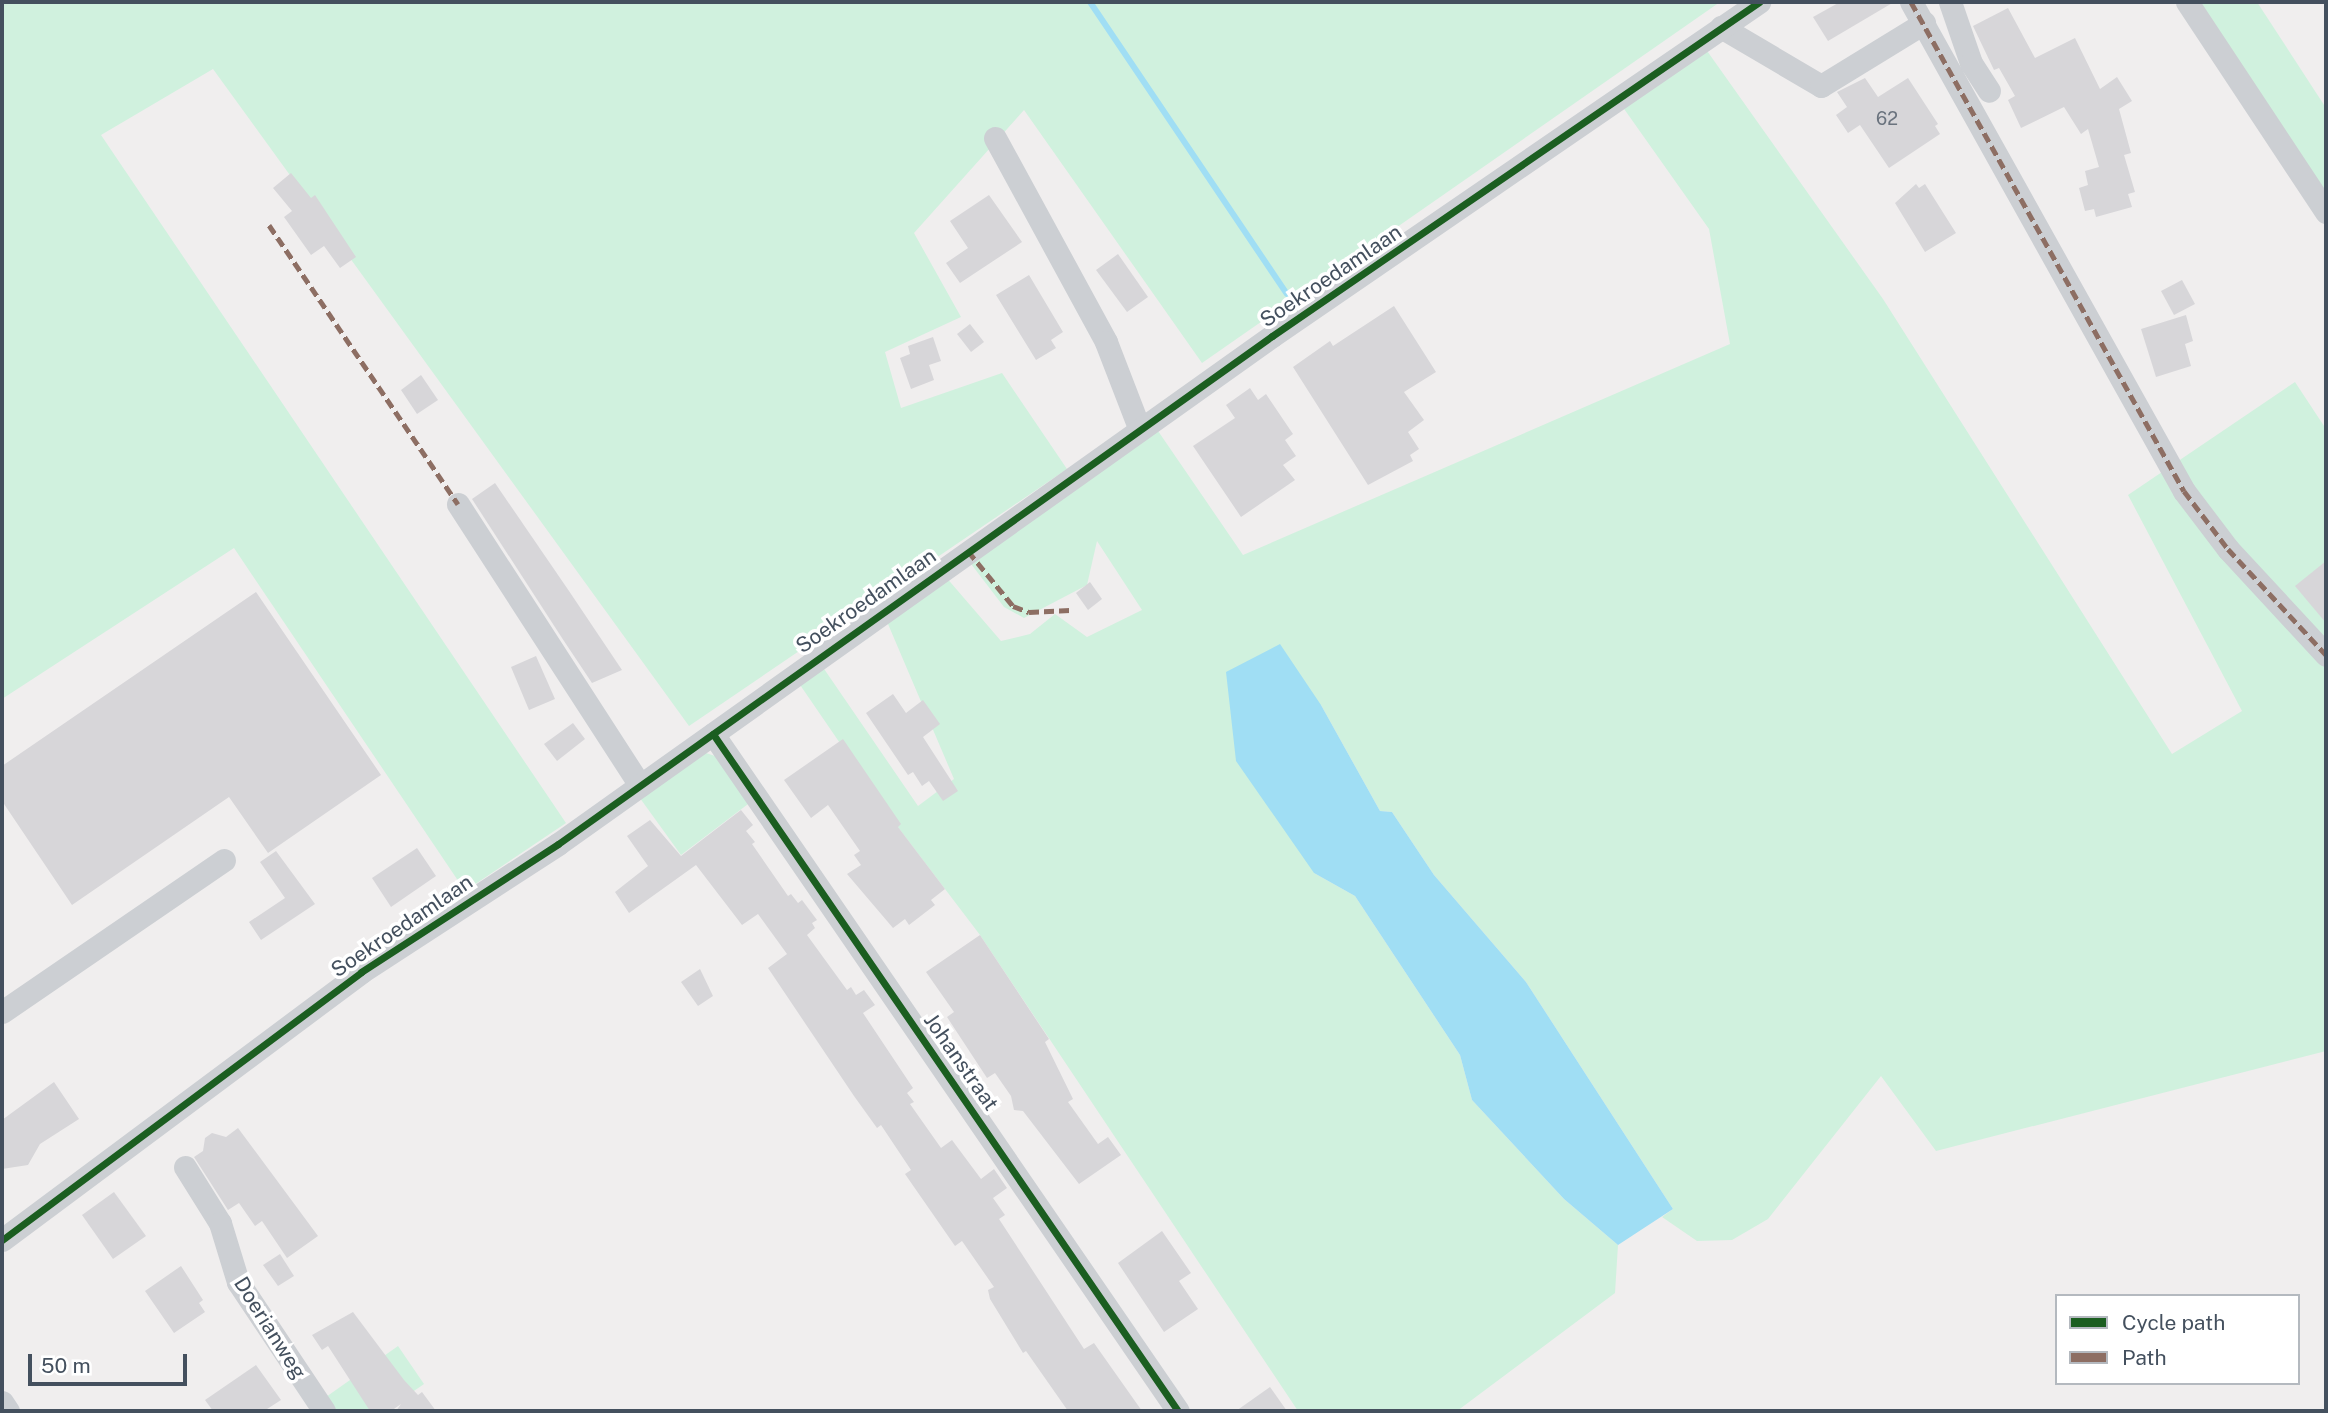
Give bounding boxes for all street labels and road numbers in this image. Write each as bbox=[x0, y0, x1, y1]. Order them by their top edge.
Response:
street label: Soekroedamlaan bbox=[1255, 219, 1407, 333]
street label: Soekroedamlaan bbox=[791, 543, 941, 659]
street label: Soekroedamlaan bbox=[326, 869, 478, 983]
street label: Johanstraat bbox=[918, 1008, 1004, 1116]
street label: Doerianweg bbox=[229, 1272, 311, 1384]

